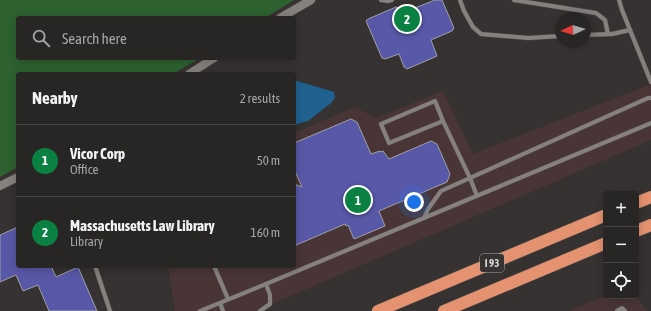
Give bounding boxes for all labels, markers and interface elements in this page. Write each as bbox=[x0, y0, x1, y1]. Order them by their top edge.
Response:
pin: 2 bbox=[394, 4, 420, 34]
north arrow bbox=[555, 12, 591, 48]
search box bbox=[16, 16, 296, 60]
icon: search bbox=[30, 27, 52, 49]
text: Search here bbox=[62, 30, 127, 47]
text: Nearby bbox=[32, 88, 78, 108]
text: 2 results bbox=[240, 91, 280, 106]
text: Vicor Corp bbox=[70, 145, 125, 162]
text: 1 bbox=[42, 153, 48, 168]
text: 50 m bbox=[257, 153, 280, 168]
text: Office bbox=[70, 162, 98, 177]
pin: 1 bbox=[345, 185, 371, 215]
map controls bbox=[603, 191, 639, 299]
button: + bbox=[603, 191, 639, 227]
your location bbox=[404, 192, 424, 212]
text: Massachusetts Law Library bbox=[70, 217, 215, 234]
text: 2 bbox=[42, 225, 48, 240]
text: 160 m bbox=[251, 225, 280, 240]
button: − bbox=[603, 227, 639, 263]
text: Library bbox=[70, 234, 103, 249]
road number: I 93 bbox=[480, 254, 504, 272]
button: locate bbox=[603, 263, 639, 299]

